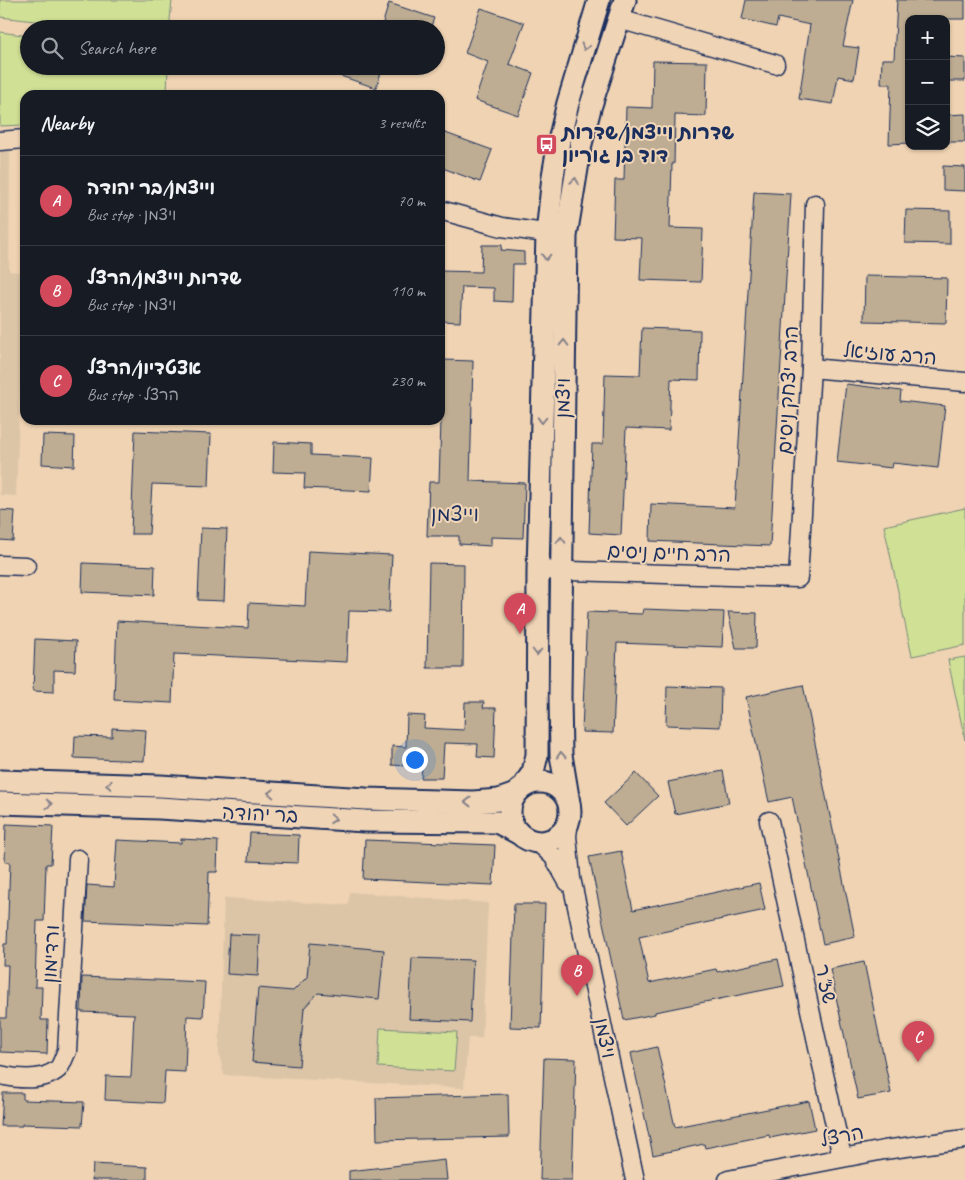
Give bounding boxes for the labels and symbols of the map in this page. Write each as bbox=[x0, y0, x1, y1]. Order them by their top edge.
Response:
one-way arrow bbox=[580, 42, 590, 50]
place label: שדרות וייצמן/שדרות דוד בן גוריון bbox=[560, 120, 734, 168]
bus stop icon: שדרות וייצמן/שדרות דוד בן גוריון bbox=[534, 132, 558, 156]
one-way arrow bbox=[569, 176, 579, 185]
one-way arrow bbox=[541, 254, 552, 262]
street label: הרב יצחק ניסים bbox=[772, 325, 804, 455]
street label: הרב עוזיאל bbox=[842, 337, 938, 371]
one-way arrow bbox=[559, 338, 569, 346]
street label: ויצמן bbox=[550, 377, 576, 419]
one-way arrow bbox=[537, 416, 547, 424]
district label: וייצמן bbox=[431, 501, 479, 527]
one-way arrow bbox=[556, 536, 566, 544]
street label: הרב חיים ניסים bbox=[607, 538, 731, 568]
pin: A bbox=[504, 593, 536, 634]
one-way arrow bbox=[532, 648, 542, 656]
your location bbox=[402, 747, 428, 773]
one-way arrow bbox=[556, 751, 567, 759]
one-way arrow bbox=[104, 779, 112, 790]
one-way arrow bbox=[267, 788, 275, 799]
one-way arrow bbox=[464, 797, 472, 807]
one-way arrow bbox=[45, 799, 53, 810]
street label: בר יהודה bbox=[221, 800, 299, 828]
one-way arrow bbox=[330, 813, 338, 824]
street label: ורדימון bbox=[37, 924, 65, 984]
pin: B bbox=[561, 955, 593, 996]
street label: שז"ר bbox=[810, 962, 842, 1006]
street label: ויצמן bbox=[589, 1015, 621, 1061]
pin: C bbox=[902, 1021, 934, 1062]
street label: הרצל bbox=[818, 1120, 866, 1152]

